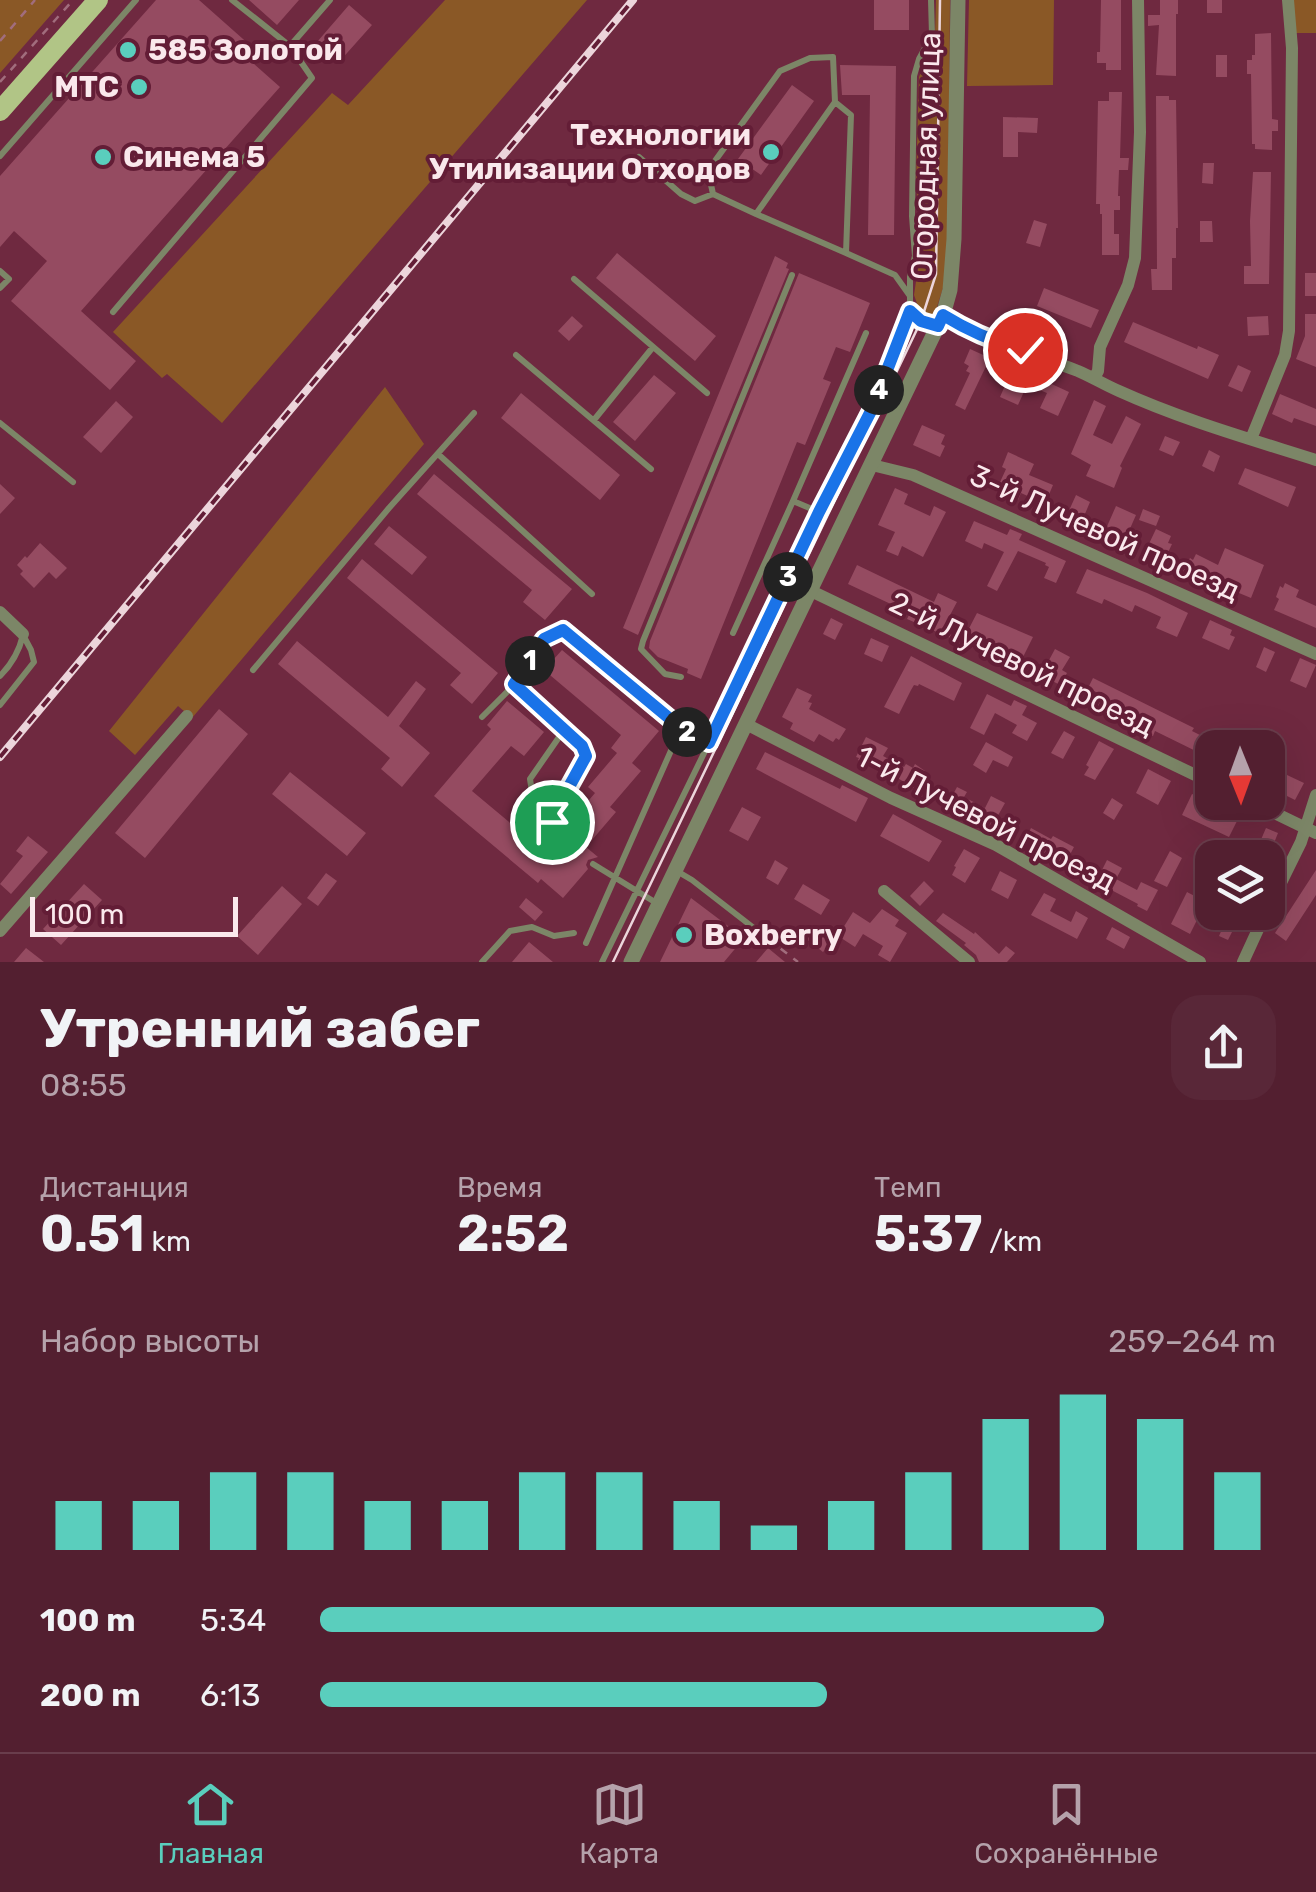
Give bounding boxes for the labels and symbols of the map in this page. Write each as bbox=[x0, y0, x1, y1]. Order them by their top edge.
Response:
street label: Огородная улица bbox=[904, 31, 948, 281]
place label: 585 Золотой bbox=[148, 32, 343, 68]
marker: 585 Золотой bbox=[117, 39, 139, 61]
place label: МТС bbox=[54, 69, 119, 105]
marker: МТС bbox=[128, 76, 150, 98]
place label: Технологии Утилизации Отходов bbox=[429, 117, 751, 187]
place label: Синема 5 bbox=[123, 139, 265, 175]
marker: Технологии Утилизации Отходов bbox=[760, 141, 782, 163]
marker: Синема 5 bbox=[92, 146, 114, 168]
pin bbox=[983, 308, 1068, 393]
pin: 4 bbox=[854, 365, 904, 415]
street label: 3-й Лучевой проезд bbox=[964, 457, 1246, 609]
pin: 3 bbox=[763, 552, 813, 602]
street label: 2-й Лучевой проезд bbox=[884, 584, 1160, 744]
pin: 1 bbox=[505, 636, 555, 686]
pin: 2 bbox=[662, 707, 712, 757]
north arrow bbox=[1195, 730, 1285, 820]
street label: 1-й Лучевой проезд bbox=[850, 738, 1122, 900]
pin bbox=[510, 780, 595, 865]
scale bar bbox=[30, 892, 238, 936]
place label: Boxberry bbox=[704, 917, 843, 953]
marker: Boxberry bbox=[673, 924, 695, 946]

